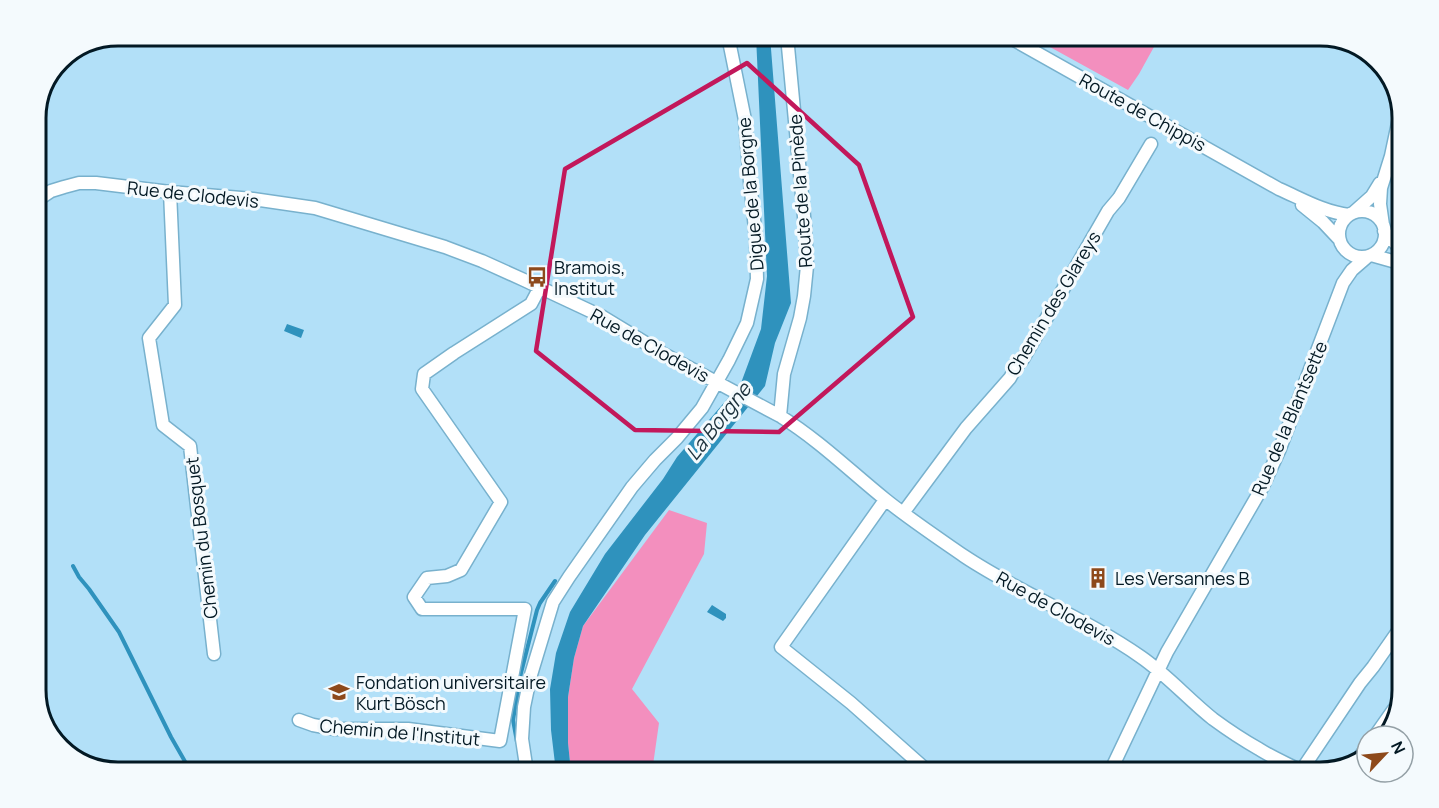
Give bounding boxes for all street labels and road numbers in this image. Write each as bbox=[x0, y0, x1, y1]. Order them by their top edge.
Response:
street label: Route de Chippis bbox=[1075, 67, 1211, 157]
street label: Route de la Pinède bbox=[783, 113, 817, 269]
street label: Digue de la Borgne bbox=[731, 116, 769, 272]
street label: Rue de Clodevis bbox=[126, 175, 260, 213]
street label: Chemin des Glareys bbox=[1000, 226, 1106, 380]
street label: Rue de Clodevis bbox=[586, 302, 714, 388]
street label: Rue de la Blantsette bbox=[1246, 337, 1332, 499]
street label: Chemin du Bosquet bbox=[179, 456, 223, 620]
street label: Rue de Clodevis bbox=[992, 565, 1120, 651]
street label: Chemin de l'Institut bbox=[319, 713, 481, 751]

